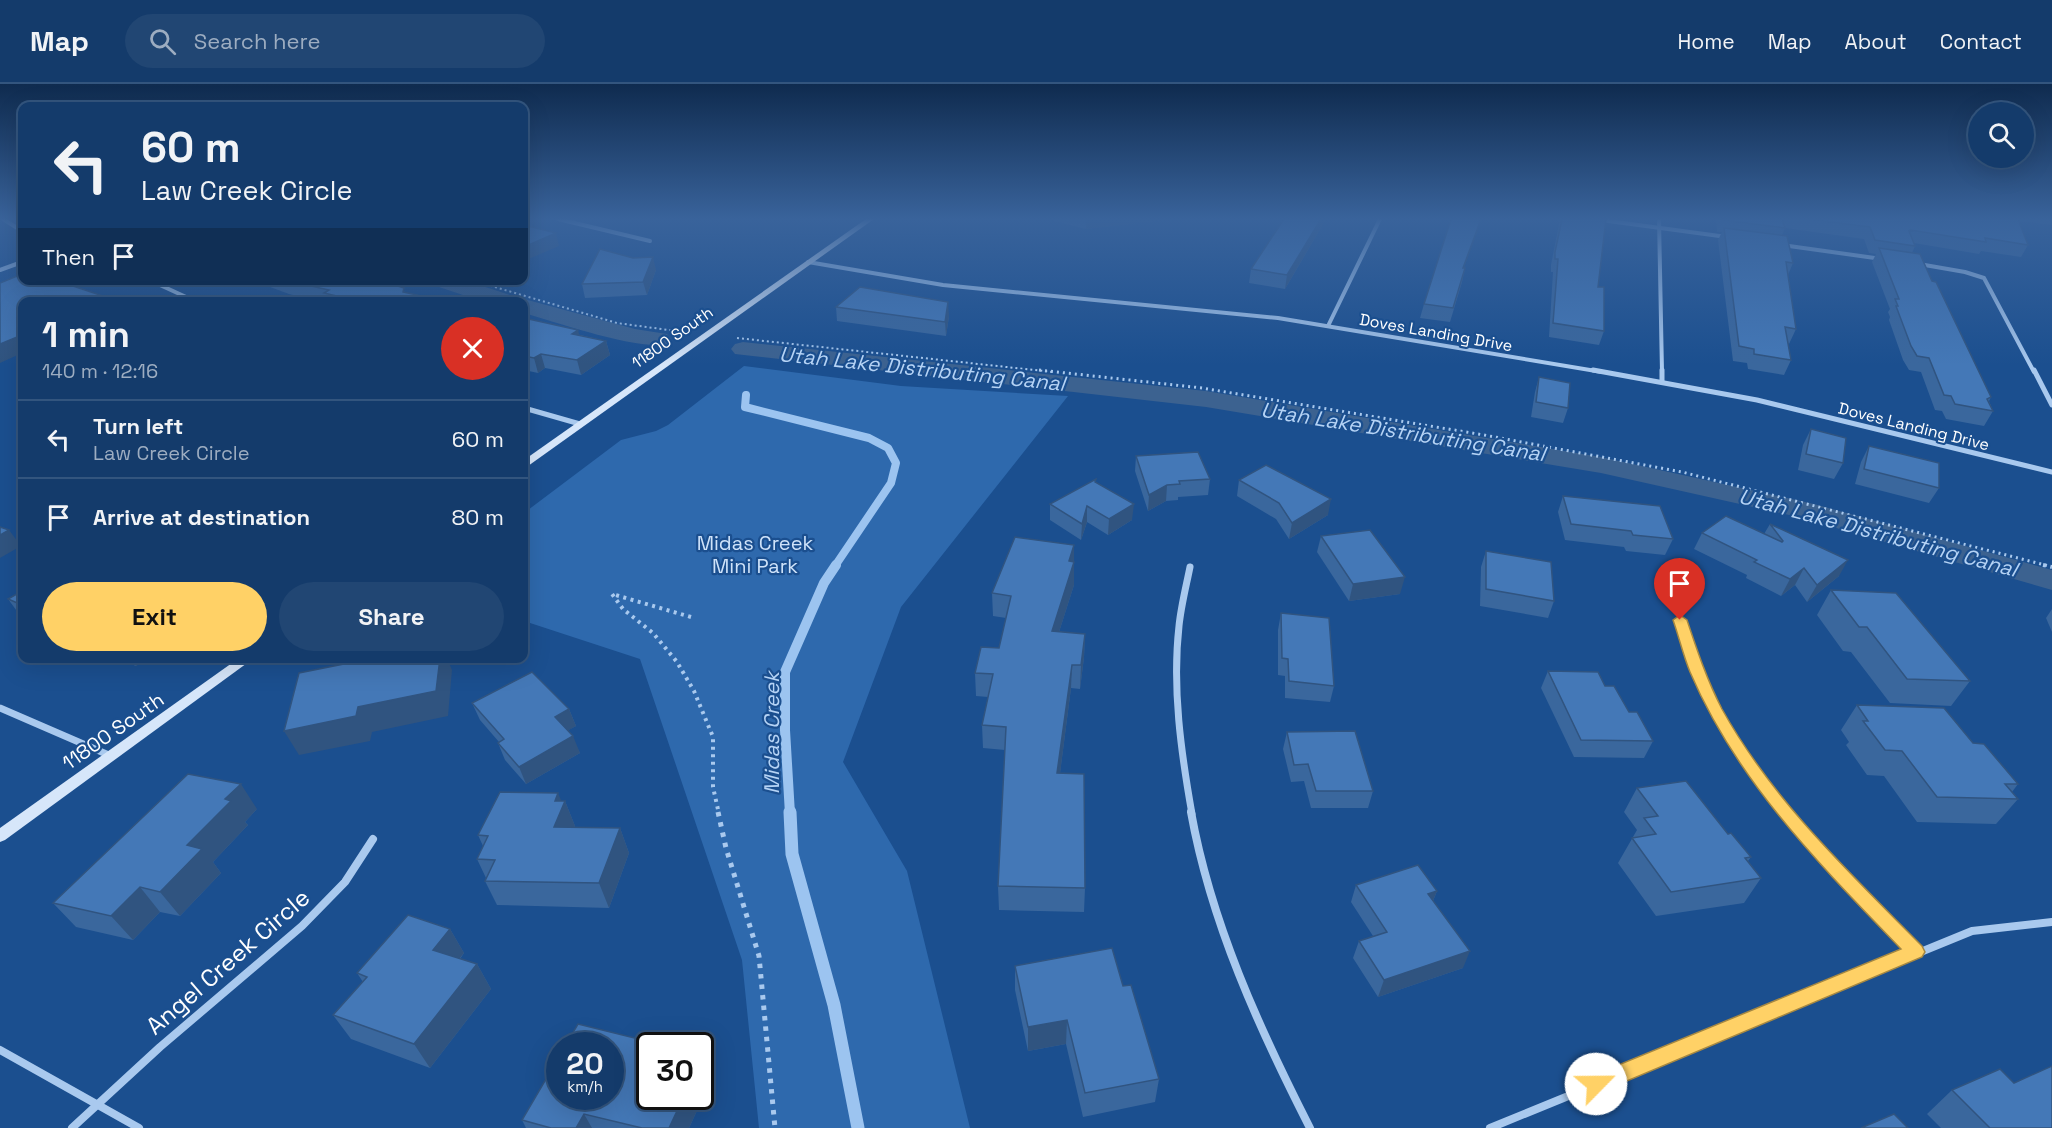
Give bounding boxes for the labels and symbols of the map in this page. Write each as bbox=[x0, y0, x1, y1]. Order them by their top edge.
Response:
street label: 11800 South bbox=[628, 302, 717, 373]
street label: Doves Landing Drive bbox=[1358, 309, 1514, 356]
water label: Utah Lake Distributing Canal bbox=[778, 340, 1069, 397]
water label: Utah Lake Distributing Canal bbox=[1259, 396, 1550, 468]
street label: Doves Landing Drive bbox=[1836, 398, 1992, 455]
water label: Utah Lake Distributing Canal bbox=[1736, 482, 2023, 583]
park label: Midas Creek Mini Park bbox=[697, 530, 814, 579]
pin bbox=[1654, 558, 1705, 620]
water label: Midas Creek bbox=[758, 669, 785, 794]
street label: 11800 South bbox=[57, 686, 169, 776]
street label: Angel Creek Circle bbox=[139, 882, 316, 1041]
speed limit sign: 30 bbox=[636, 1032, 714, 1110]
position arrow bbox=[1564, 1052, 1628, 1116]

